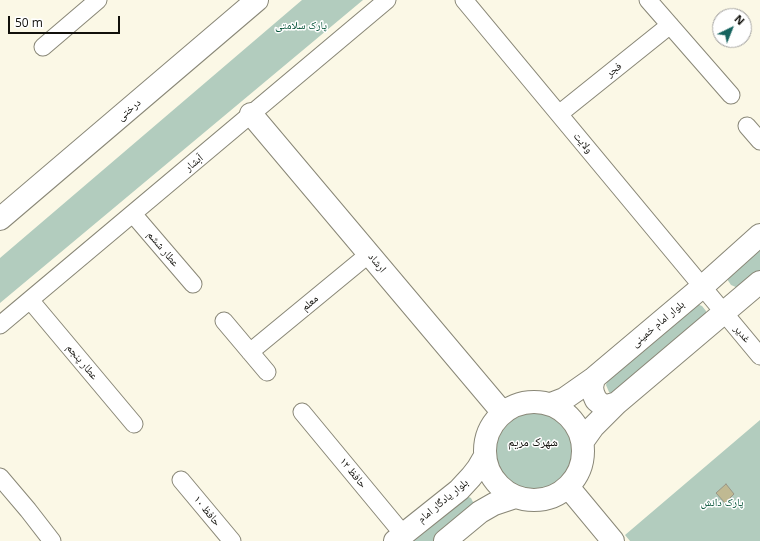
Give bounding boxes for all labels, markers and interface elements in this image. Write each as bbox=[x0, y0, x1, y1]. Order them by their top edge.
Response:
scale bar bbox=[10, 8, 122, 34]
north arrow bbox=[712, 8, 752, 48]
text: N bbox=[731, 11, 748, 28]
text: 50 m bbox=[15, 14, 43, 31]
park label: پارک سلامتی bbox=[275, 19, 327, 33]
street label: فجر bbox=[603, 60, 625, 80]
street label: درختی bbox=[114, 96, 144, 124]
street label: ولایت bbox=[570, 130, 596, 156]
street label: آبشار bbox=[182, 152, 206, 174]
street label: عطار ششم bbox=[144, 228, 182, 270]
street label: ارشاد bbox=[365, 251, 389, 275]
street label: معلم bbox=[299, 292, 321, 314]
street label: بلوار امام خمینی bbox=[629, 298, 687, 350]
street label: غدیر bbox=[731, 322, 753, 346]
street label: عطار پنجم bbox=[63, 341, 101, 383]
district label: شهرک مریم bbox=[508, 436, 558, 450]
street label: حافظ ۱۲ bbox=[336, 455, 370, 491]
street label: بلوار یادگار امام bbox=[415, 476, 471, 526]
street label: حافظ ۱۰ bbox=[190, 493, 224, 529]
park label: پارک دانش bbox=[701, 496, 743, 510]

